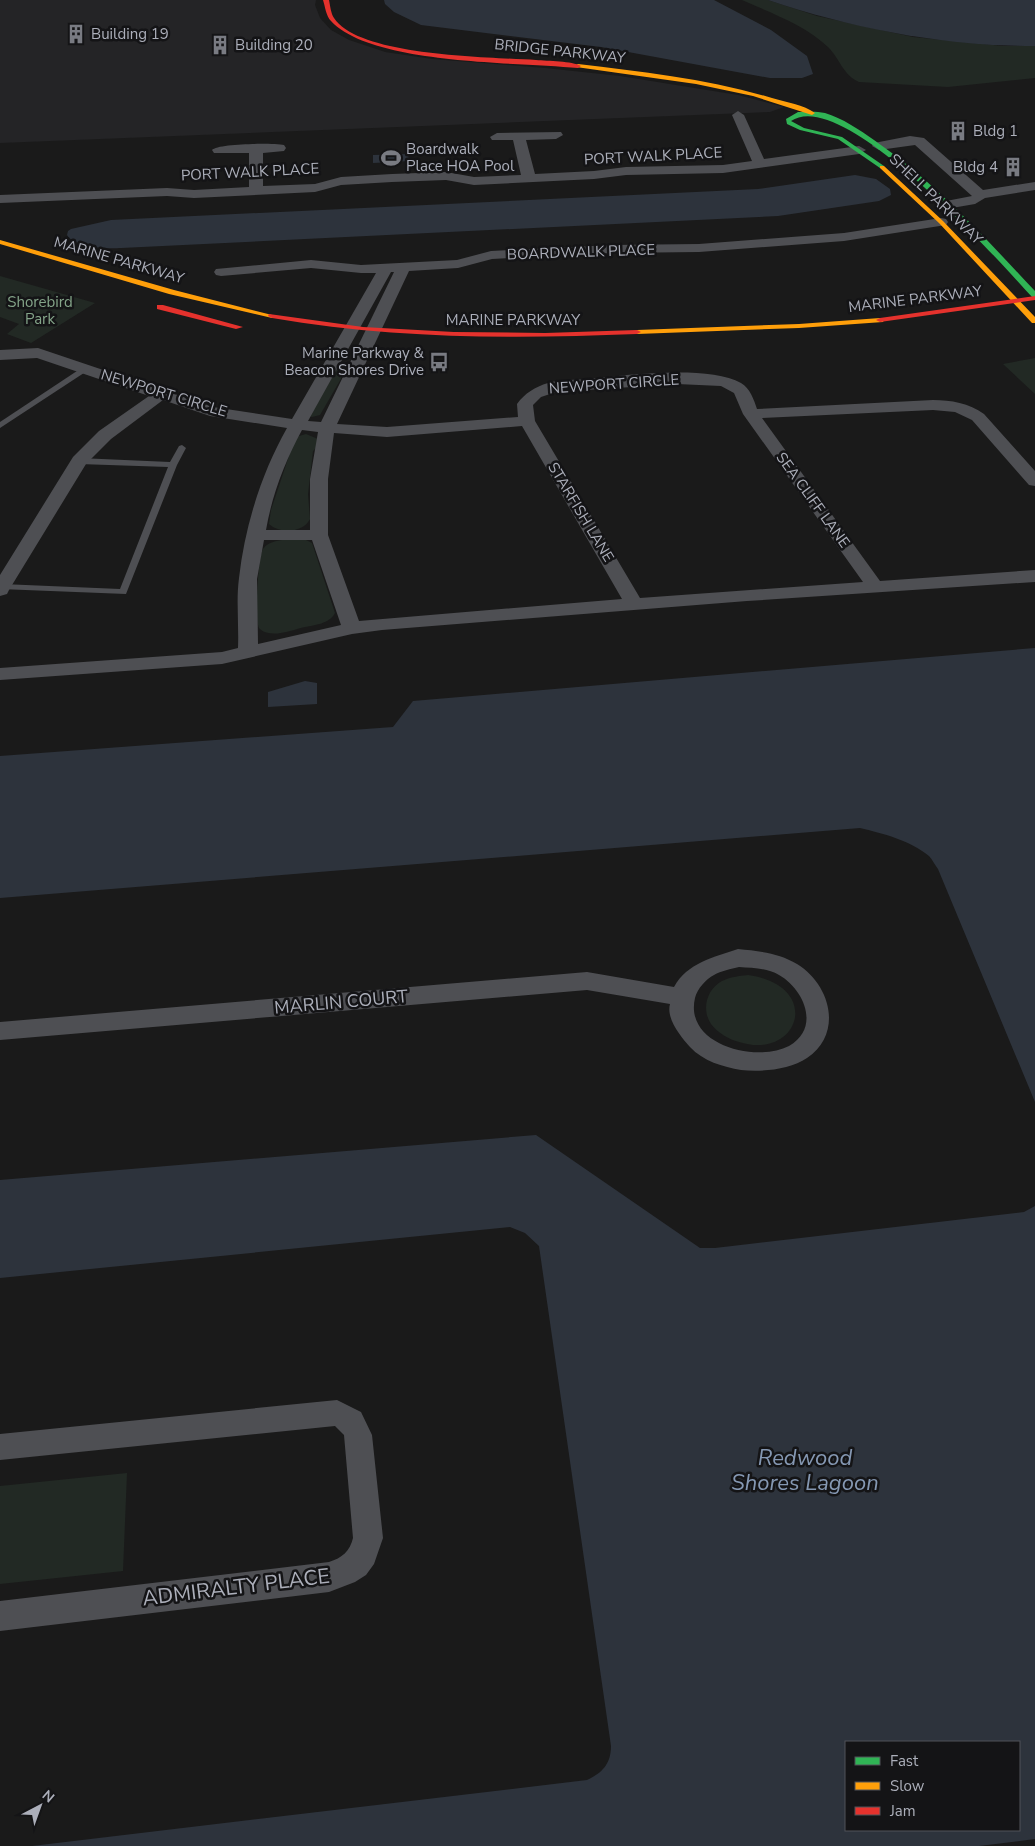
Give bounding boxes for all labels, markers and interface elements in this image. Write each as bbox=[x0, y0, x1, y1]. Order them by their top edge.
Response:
building icon: Building 19 bbox=[65, 23, 87, 45]
place label: Building 19 bbox=[91, 24, 169, 44]
building icon: Building 20 bbox=[209, 34, 231, 56]
street label: BRIDGE PARKWAY bbox=[493, 34, 628, 68]
place label: Building 20 bbox=[235, 35, 313, 55]
building icon: Bldg 1 bbox=[947, 120, 969, 142]
place label: Bldg 1 bbox=[973, 121, 1018, 141]
place label: Boardwalk Place HOA Pool bbox=[406, 139, 515, 176]
street label: PORT WALK PLACE bbox=[583, 142, 723, 170]
sports icon: Boardwalk Place HOA Pool bbox=[380, 147, 402, 169]
street label: SHELL PARKWAY bbox=[885, 149, 988, 250]
building icon: Bldg 4 bbox=[1002, 156, 1024, 178]
place label: Bldg 4 bbox=[953, 157, 998, 177]
street label: PORT WALK PLACE bbox=[180, 158, 320, 186]
street label: MARINE PARKWAY bbox=[52, 232, 187, 288]
street label: BOARDWALK PLACE bbox=[507, 239, 655, 265]
street label: MARINE PARKWAY bbox=[847, 281, 984, 317]
park label: Shorebird Park bbox=[7, 292, 73, 329]
street label: MARINE PARKWAY bbox=[446, 310, 581, 330]
place label: Marine Parkway & Beacon Shores Drive bbox=[284, 343, 425, 380]
bus stop icon: Marine Parkway & Beacon Shores Drive bbox=[428, 351, 450, 373]
street label: NEWPORT CIRCLE bbox=[99, 364, 229, 422]
street label: NEWPORT CIRCLE bbox=[548, 369, 680, 399]
street label: SEA CLIFF LANE bbox=[772, 448, 854, 552]
street label: STARFISH LANE bbox=[543, 458, 619, 566]
street label: MARLIN COURT bbox=[273, 984, 409, 1020]
water label: Redwood Shores Lagoon bbox=[731, 1443, 879, 1498]
street label: ADMIRALTY PLACE bbox=[141, 1562, 331, 1612]
legend bbox=[845, 1741, 1020, 1831]
text: Fast bbox=[890, 1751, 919, 1771]
text: Slow bbox=[890, 1776, 925, 1796]
north arrow bbox=[15, 1781, 65, 1831]
text: N bbox=[38, 1786, 58, 1807]
text: Jam bbox=[889, 1801, 916, 1821]

